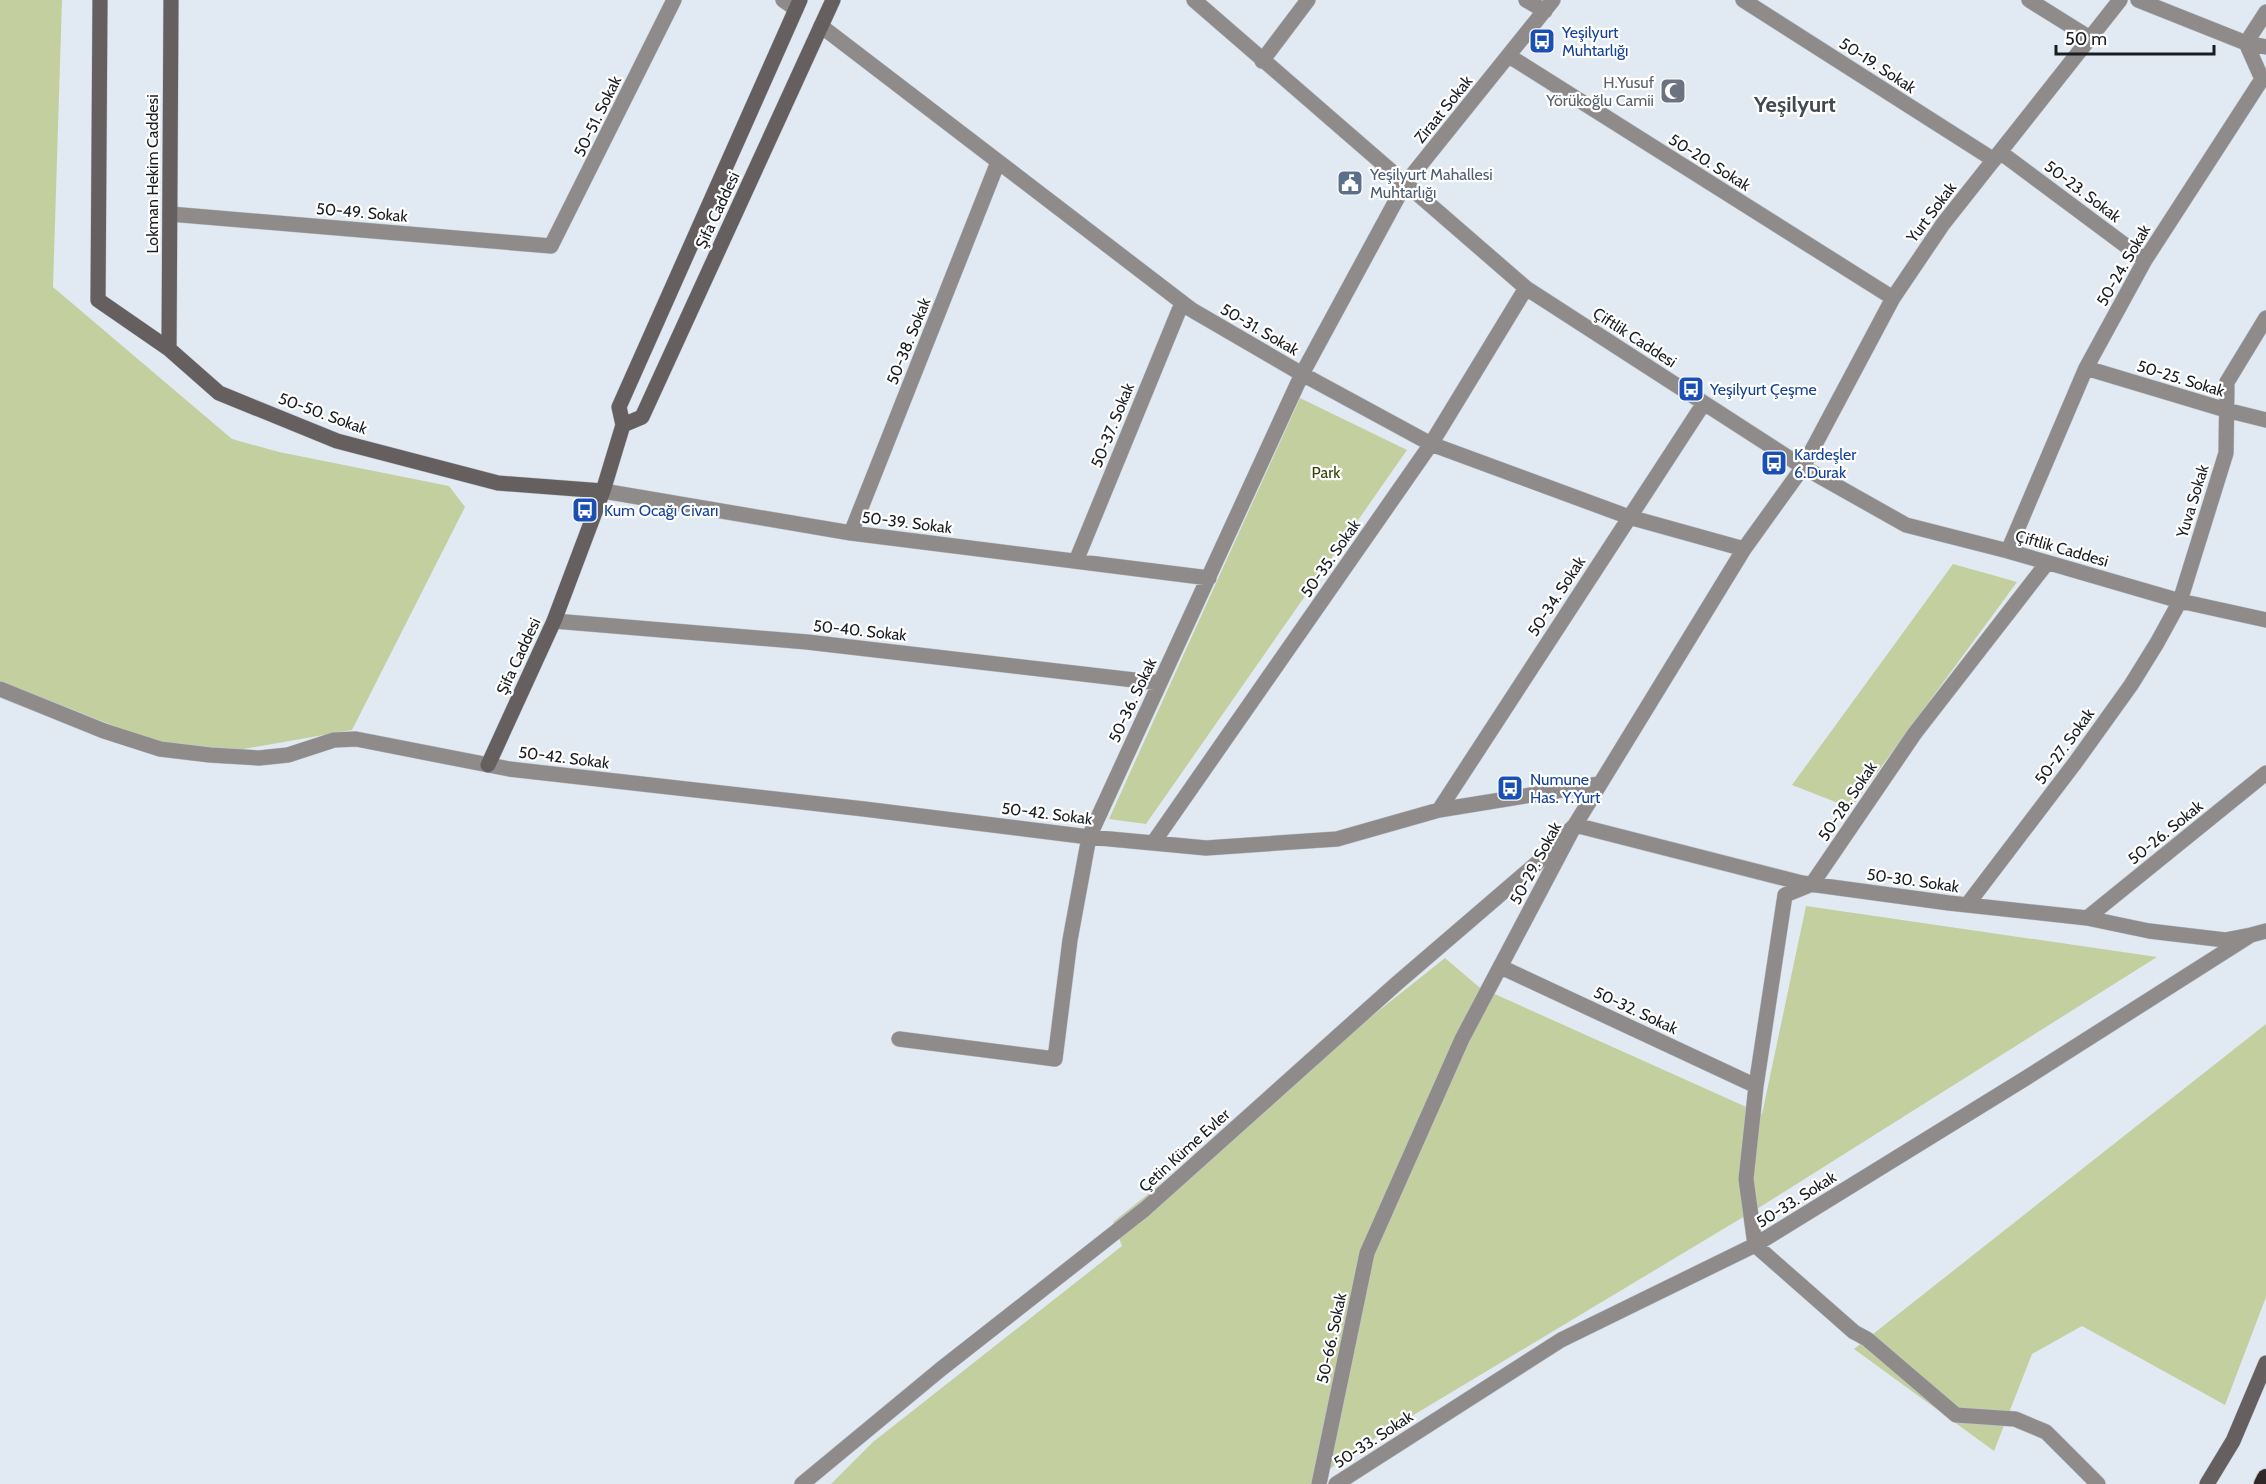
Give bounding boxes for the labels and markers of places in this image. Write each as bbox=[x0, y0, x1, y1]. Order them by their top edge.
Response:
place label: Yeşilyurt Muhtarlığı bbox=[1561, 23, 1628, 60]
bus stop icon: Yeşilyurt Muhtarlığı bbox=[1527, 26, 1557, 56]
place label: H.Yusuf Yörükoğlu Camii bbox=[1545, 73, 1655, 110]
mosque icon: H.Yusuf Yörükoğlu Camii bbox=[1658, 76, 1688, 106]
place label: Yeşilyurt Mahallesi Muhtarlığı bbox=[1369, 165, 1493, 202]
public building icon: Yeşilyurt Mahallesi Muhtarlığı bbox=[1335, 168, 1365, 198]
bus stop icon: Yeşilyurt Çeşme bbox=[1676, 374, 1706, 404]
place label: Yeşilyurt Çeşme bbox=[1709, 380, 1817, 399]
place label: Kardeşler 6.Durak bbox=[1794, 445, 1857, 482]
bus stop icon: Kardeşler 6.Durak bbox=[1759, 448, 1789, 478]
bus stop icon: Kum Ocağı Civarı bbox=[570, 495, 600, 525]
place label: Kum Ocağı Civarı bbox=[604, 501, 718, 520]
place label: Numune Has. Y.Yurt bbox=[1530, 770, 1601, 807]
bus stop icon: Numune Has. Y.Yurt bbox=[1495, 773, 1525, 803]

